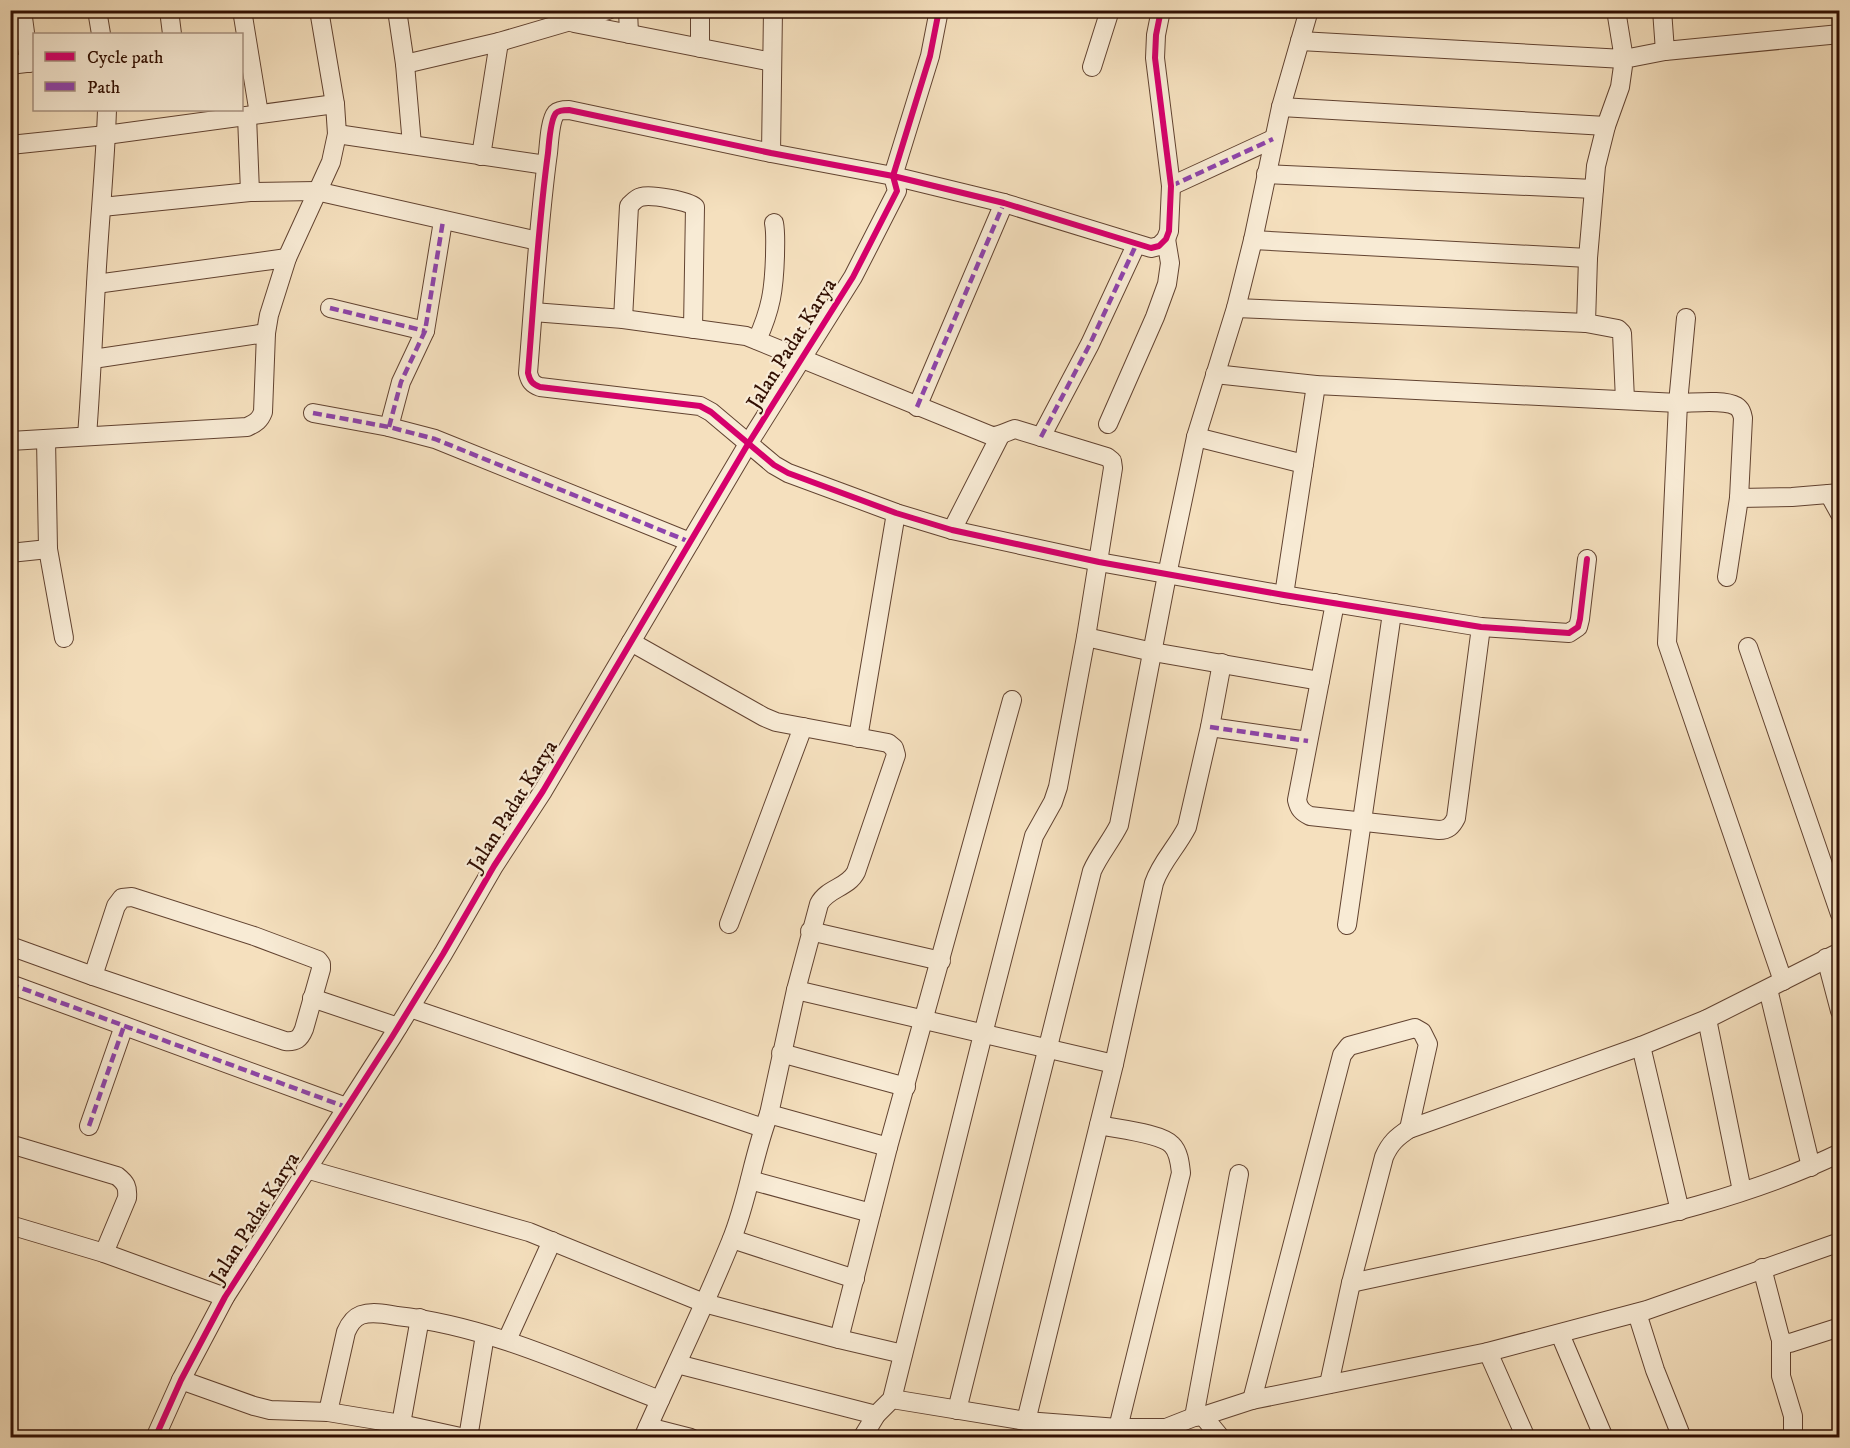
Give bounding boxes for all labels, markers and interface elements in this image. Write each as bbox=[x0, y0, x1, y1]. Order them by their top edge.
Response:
legend bbox=[33, 33, 243, 111]
text: Cycle path bbox=[87, 47, 164, 69]
text: Path bbox=[87, 77, 121, 99]
street label: Jalan Padat Karya bbox=[740, 274, 843, 416]
street label: Jalan Padat Karya bbox=[461, 736, 564, 878]
street label: Jalan Padat Karya bbox=[203, 1148, 306, 1290]

